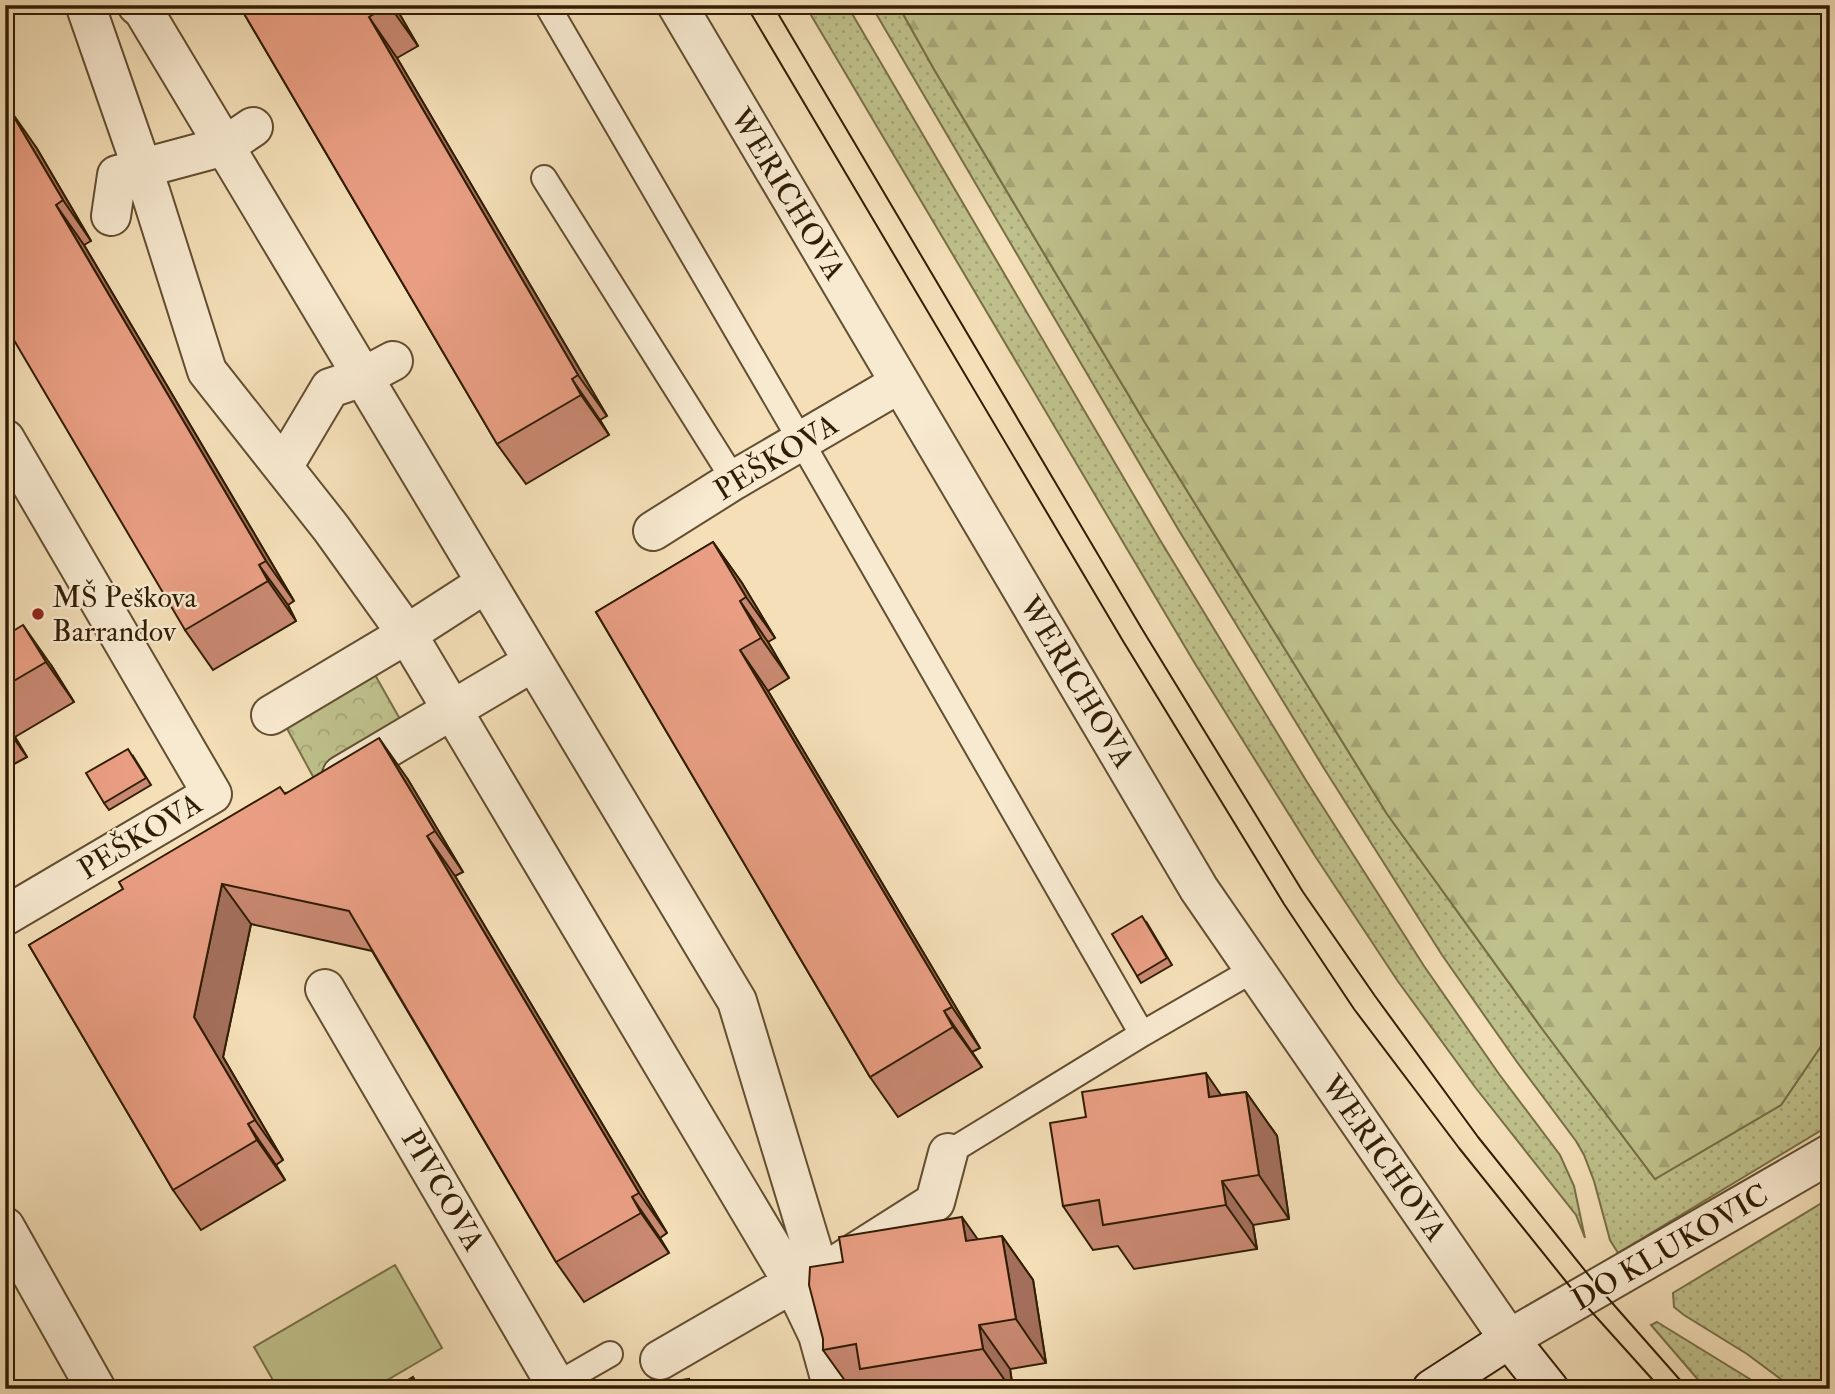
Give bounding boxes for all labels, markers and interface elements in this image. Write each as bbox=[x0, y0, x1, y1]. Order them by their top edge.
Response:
street label: WERICHOVA bbox=[721, 101, 853, 287]
street label: PEŠKOVA bbox=[708, 406, 845, 509]
place label: MŠ Peškova Barrandov bbox=[52, 579, 197, 650]
street label: WERICHOVA bbox=[1010, 589, 1142, 775]
marker: MŠ Peškova Barrandov bbox=[30, 606, 46, 622]
street label: PEŠKOVA bbox=[72, 785, 209, 888]
street label: WERICHOVA bbox=[1312, 1067, 1454, 1248]
street label: PIVCOVA bbox=[393, 1123, 492, 1258]
street label: DO KLUKOVIC bbox=[1565, 1176, 1775, 1319]

